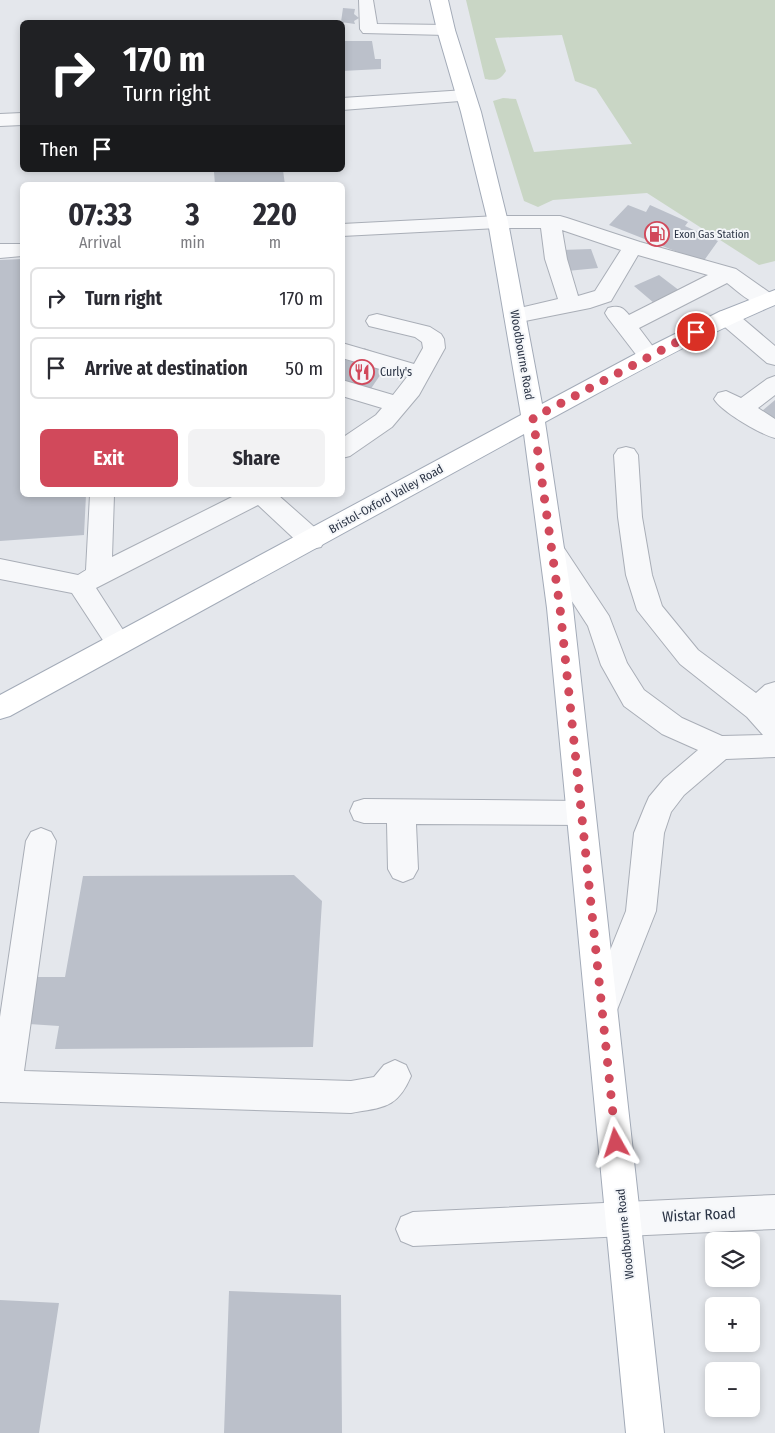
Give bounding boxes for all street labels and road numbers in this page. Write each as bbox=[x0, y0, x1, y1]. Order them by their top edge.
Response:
street label: Woodbourne Road bbox=[507, 309, 537, 401]
street label: Bristol-Oxford Valley Road bbox=[326, 462, 446, 536]
street label: Woodbourne Road bbox=[613, 1188, 637, 1280]
street label: Wistar Road bbox=[662, 1204, 736, 1226]

